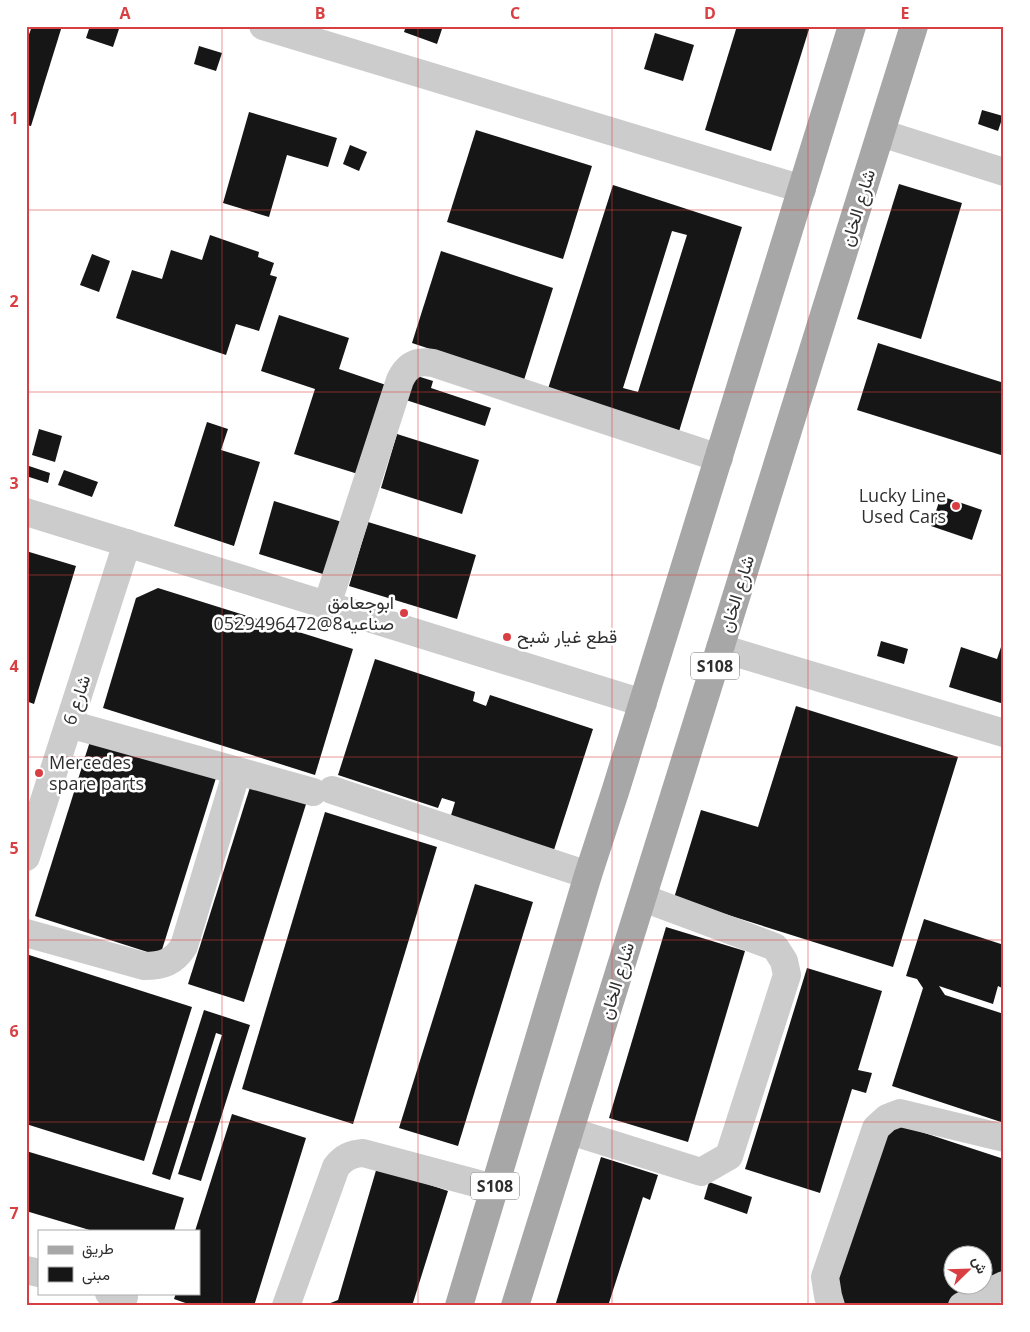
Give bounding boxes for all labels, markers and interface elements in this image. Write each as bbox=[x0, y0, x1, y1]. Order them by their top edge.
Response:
text: A bbox=[119, 2, 131, 24]
text: B bbox=[315, 2, 325, 24]
text: C bbox=[510, 2, 520, 24]
text: D bbox=[704, 2, 716, 24]
text: E bbox=[901, 2, 910, 24]
text: 1 bbox=[9, 107, 19, 129]
street label: شارع الخان bbox=[834, 166, 881, 249]
text: 2 bbox=[9, 290, 19, 312]
text: 3 bbox=[9, 472, 19, 494]
place label: Lucky Line Used Cars bbox=[859, 483, 946, 528]
marker: Lucky Line Used Cars bbox=[950, 500, 962, 512]
street label: شارع الخان bbox=[713, 552, 760, 635]
place label: ابوجعامق صناعيه8@0529496472 bbox=[214, 590, 394, 635]
marker: ابوجعامق صناعيه8@0529496472 bbox=[398, 607, 410, 619]
place label: قطع غيار شبح bbox=[517, 624, 617, 649]
marker: قطع غيار شبح bbox=[501, 631, 513, 643]
road number: S108 bbox=[691, 652, 739, 679]
text: 4 bbox=[9, 655, 19, 677]
street label: شارع 6 bbox=[57, 672, 96, 728]
place label: Mercedes spare parts bbox=[49, 750, 144, 795]
marker: Mercedes spare parts bbox=[33, 767, 45, 779]
text: 5 bbox=[9, 837, 19, 859]
street label: شارع الخان bbox=[593, 939, 640, 1022]
text: 6 bbox=[9, 1020, 19, 1042]
road number: S108 bbox=[471, 1172, 519, 1200]
text: 7 bbox=[9, 1202, 19, 1224]
legend bbox=[38, 1230, 200, 1294]
text: طريق bbox=[82, 1238, 114, 1259]
north arrow bbox=[942, 1244, 992, 1294]
text: ش bbox=[968, 1253, 993, 1276]
text: مبنى bbox=[82, 1264, 110, 1285]

